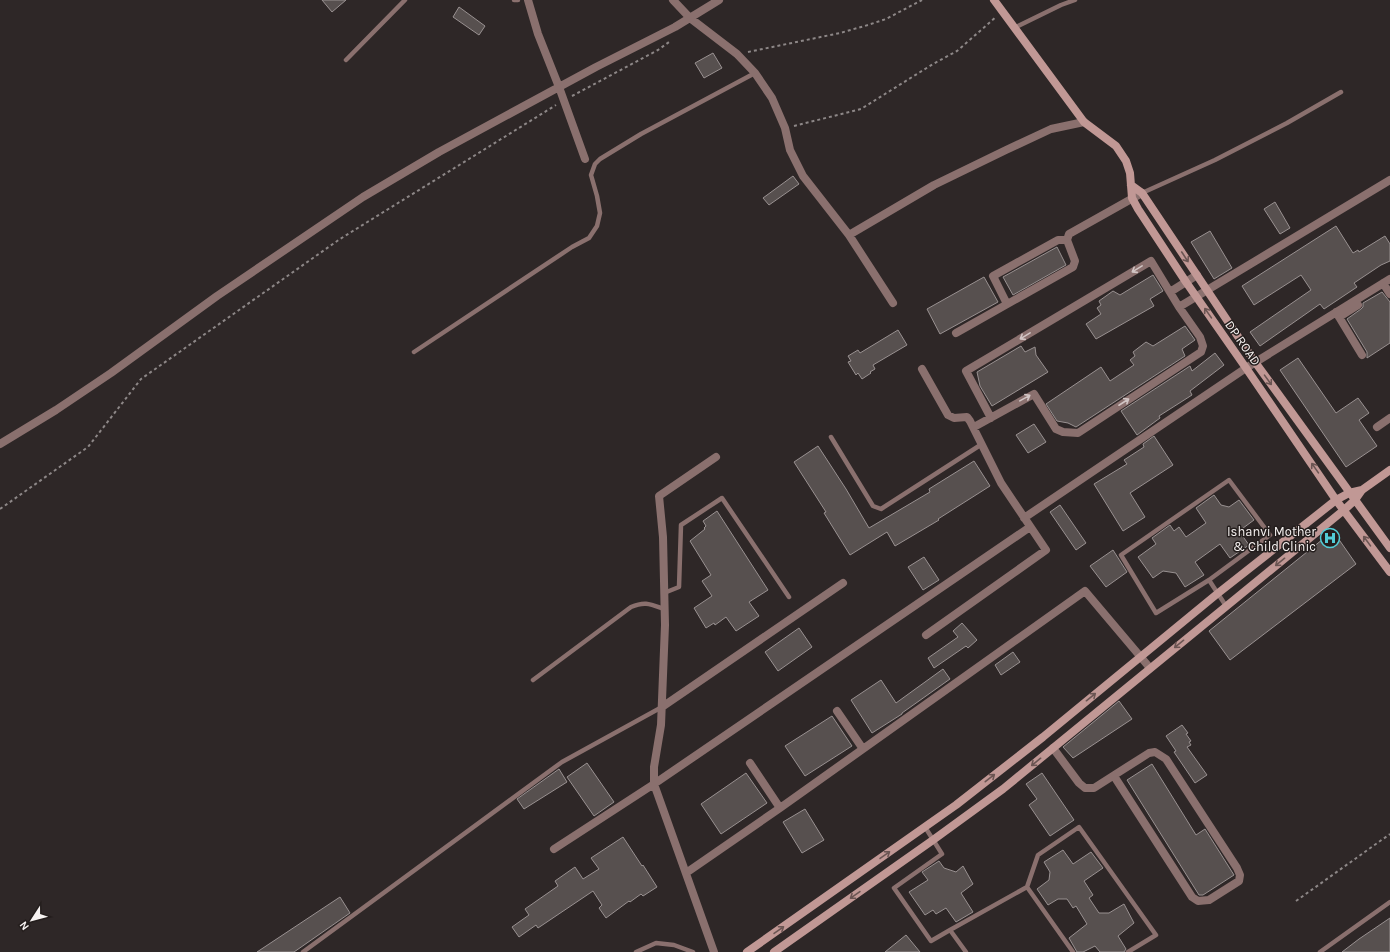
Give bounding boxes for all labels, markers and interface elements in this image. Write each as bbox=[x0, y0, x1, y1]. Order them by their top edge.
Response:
one-way arrow bbox=[1181, 251, 1189, 262]
one-way arrow bbox=[1131, 266, 1143, 274]
one-way arrow bbox=[1204, 308, 1212, 319]
street label: DP ROAD bbox=[1222, 318, 1264, 368]
one-way arrow bbox=[1019, 332, 1031, 340]
one-way arrow bbox=[1264, 375, 1272, 386]
one-way arrow bbox=[1019, 394, 1031, 402]
one-way arrow bbox=[1119, 398, 1130, 406]
one-way arrow bbox=[1311, 463, 1319, 474]
place label: Ishanvi Mother & Child Clinic bbox=[1227, 524, 1316, 554]
hospital icon: Ishanvi Mother & Child Clinic bbox=[1319, 527, 1341, 549]
one-way arrow bbox=[1363, 535, 1371, 546]
one-way arrow bbox=[1275, 558, 1286, 566]
one-way arrow bbox=[1174, 639, 1185, 648]
one-way arrow bbox=[1086, 692, 1097, 701]
one-way arrow bbox=[1030, 758, 1041, 767]
one-way arrow bbox=[985, 774, 996, 783]
one-way arrow bbox=[879, 851, 890, 859]
one-way arrow bbox=[850, 891, 861, 899]
north arrow bbox=[12, 900, 52, 940]
text: N bbox=[17, 919, 32, 933]
one-way arrow bbox=[773, 926, 784, 934]

